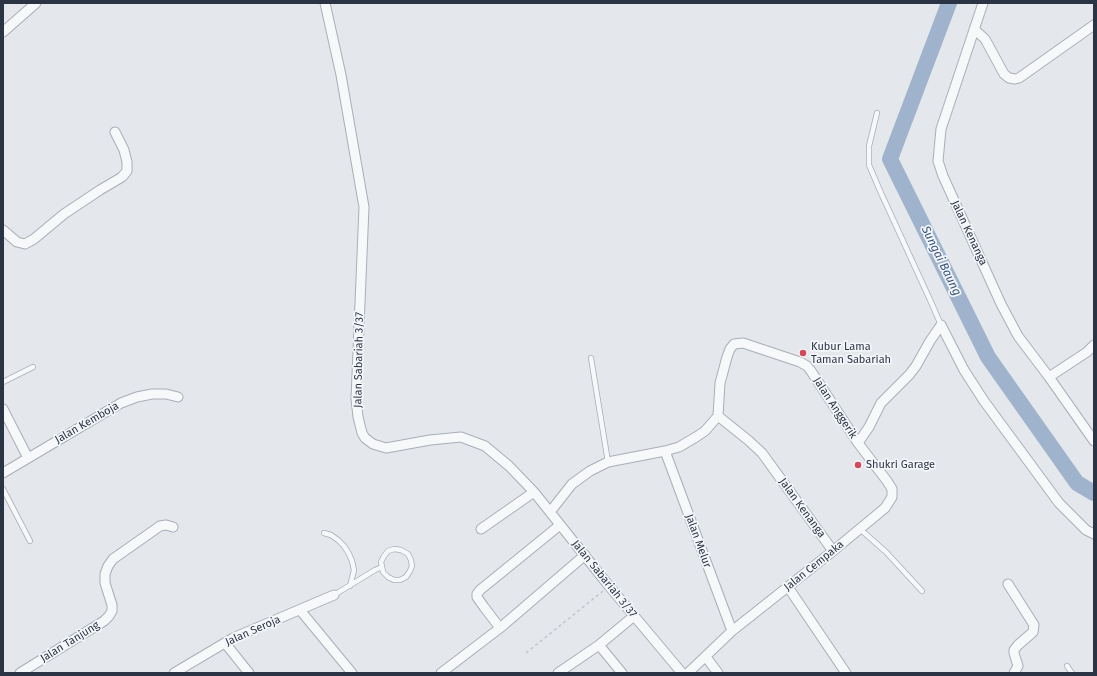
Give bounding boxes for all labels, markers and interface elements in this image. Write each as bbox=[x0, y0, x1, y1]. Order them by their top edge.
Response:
street label: Jalan Kenanga bbox=[948, 198, 990, 268]
water label: Sungai Baung bbox=[918, 224, 964, 298]
street label: Jalan Sabariah 3/37 bbox=[352, 312, 366, 408]
place label: Kubur Lama Taman Sabariah bbox=[811, 340, 891, 366]
marker: Kubur Lama Taman Sabariah bbox=[798, 348, 808, 358]
street label: Jalan Anggerik bbox=[810, 375, 860, 441]
street label: Jalan Kemboja bbox=[53, 399, 121, 447]
place label: Shukri Garage bbox=[866, 458, 935, 472]
marker: Shukri Garage bbox=[853, 460, 863, 470]
street label: Jalan Kenanga bbox=[776, 476, 828, 540]
street label: Jalan Melur bbox=[682, 512, 714, 570]
street label: Jalan Sabariah 3/37 bbox=[569, 538, 639, 620]
street label: Jalan Cempaka bbox=[781, 538, 847, 594]
street label: Jalan Seroja bbox=[223, 613, 283, 649]
street label: Jalan Tanjung bbox=[38, 619, 102, 665]

